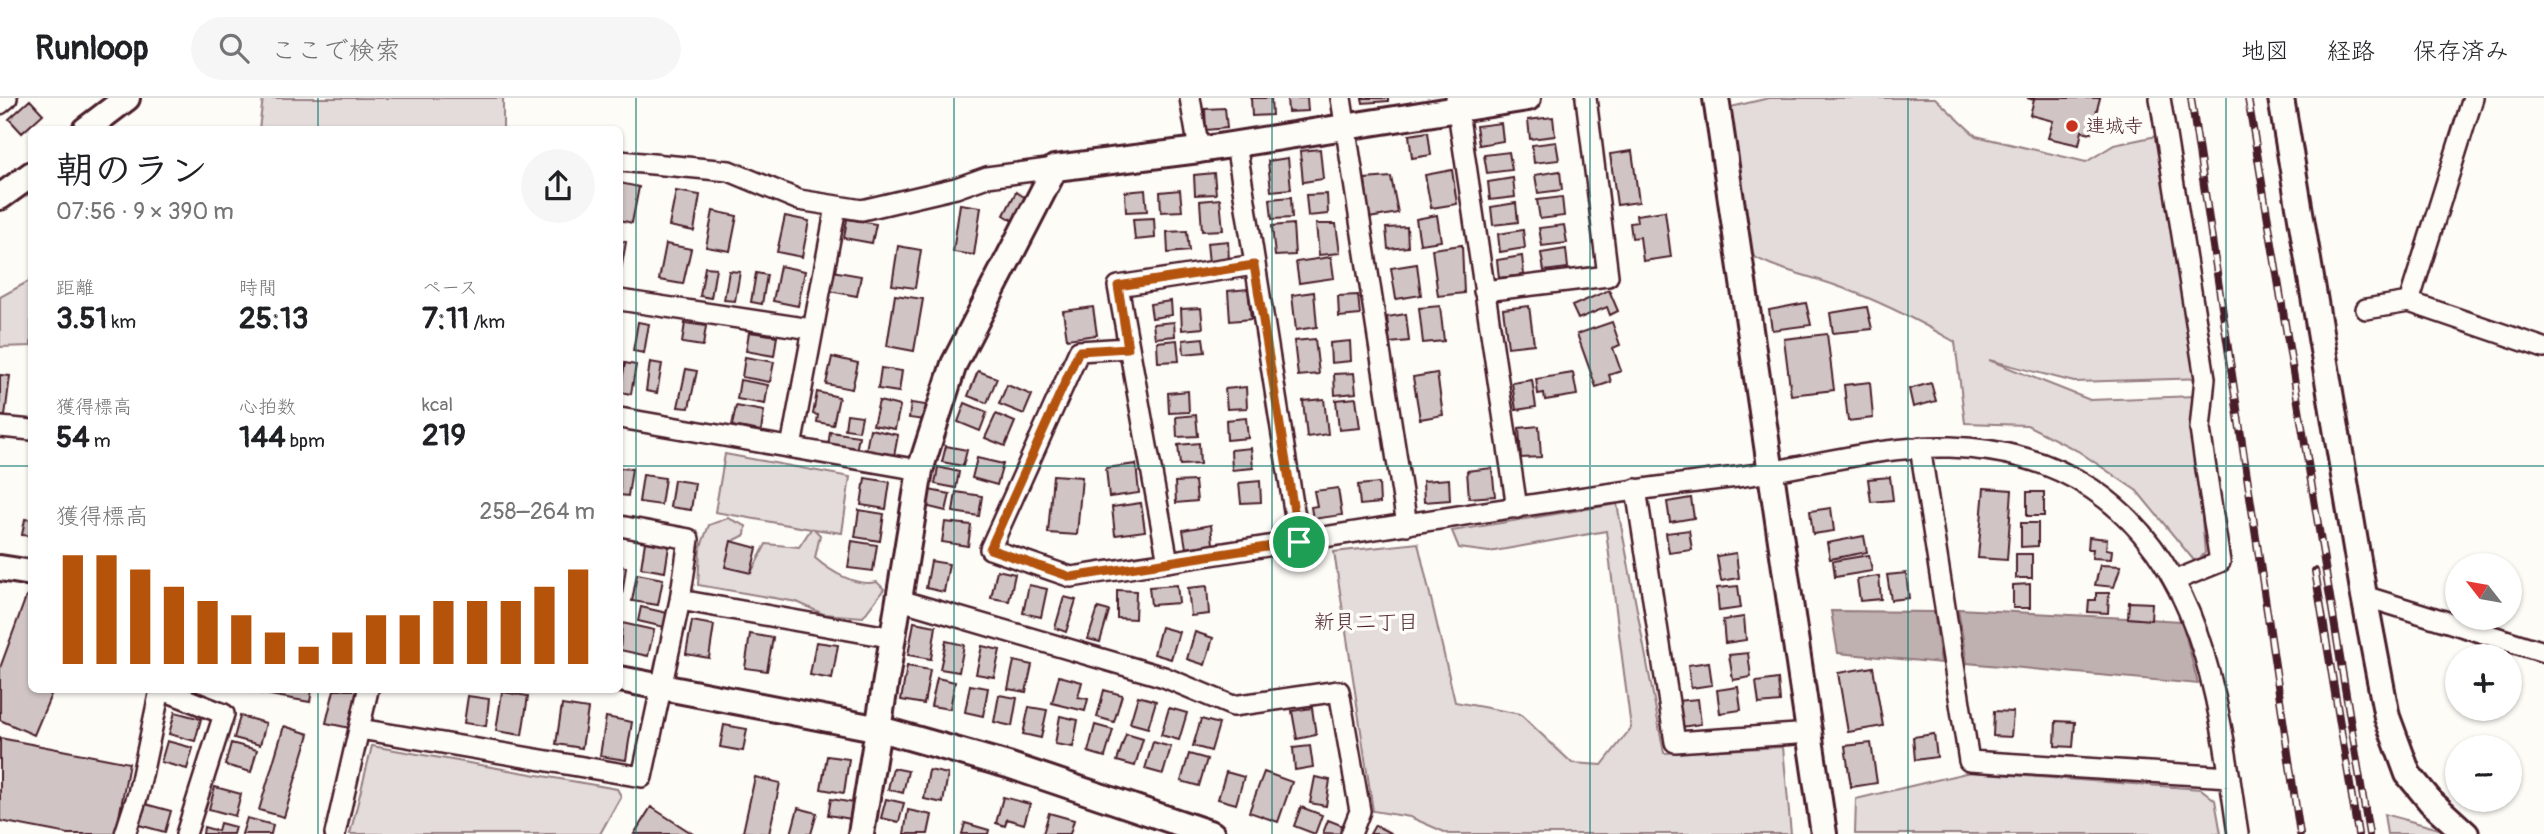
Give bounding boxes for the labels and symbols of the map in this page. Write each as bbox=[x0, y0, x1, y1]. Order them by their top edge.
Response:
place label: 連城寺 bbox=[2086, 114, 2143, 138]
marker: 連城寺 bbox=[2064, 118, 2080, 134]
pin bbox=[1269, 512, 1329, 572]
north arrow bbox=[2445, 553, 2522, 630]
district label: 新貝二丁目 bbox=[1314, 609, 1419, 636]

